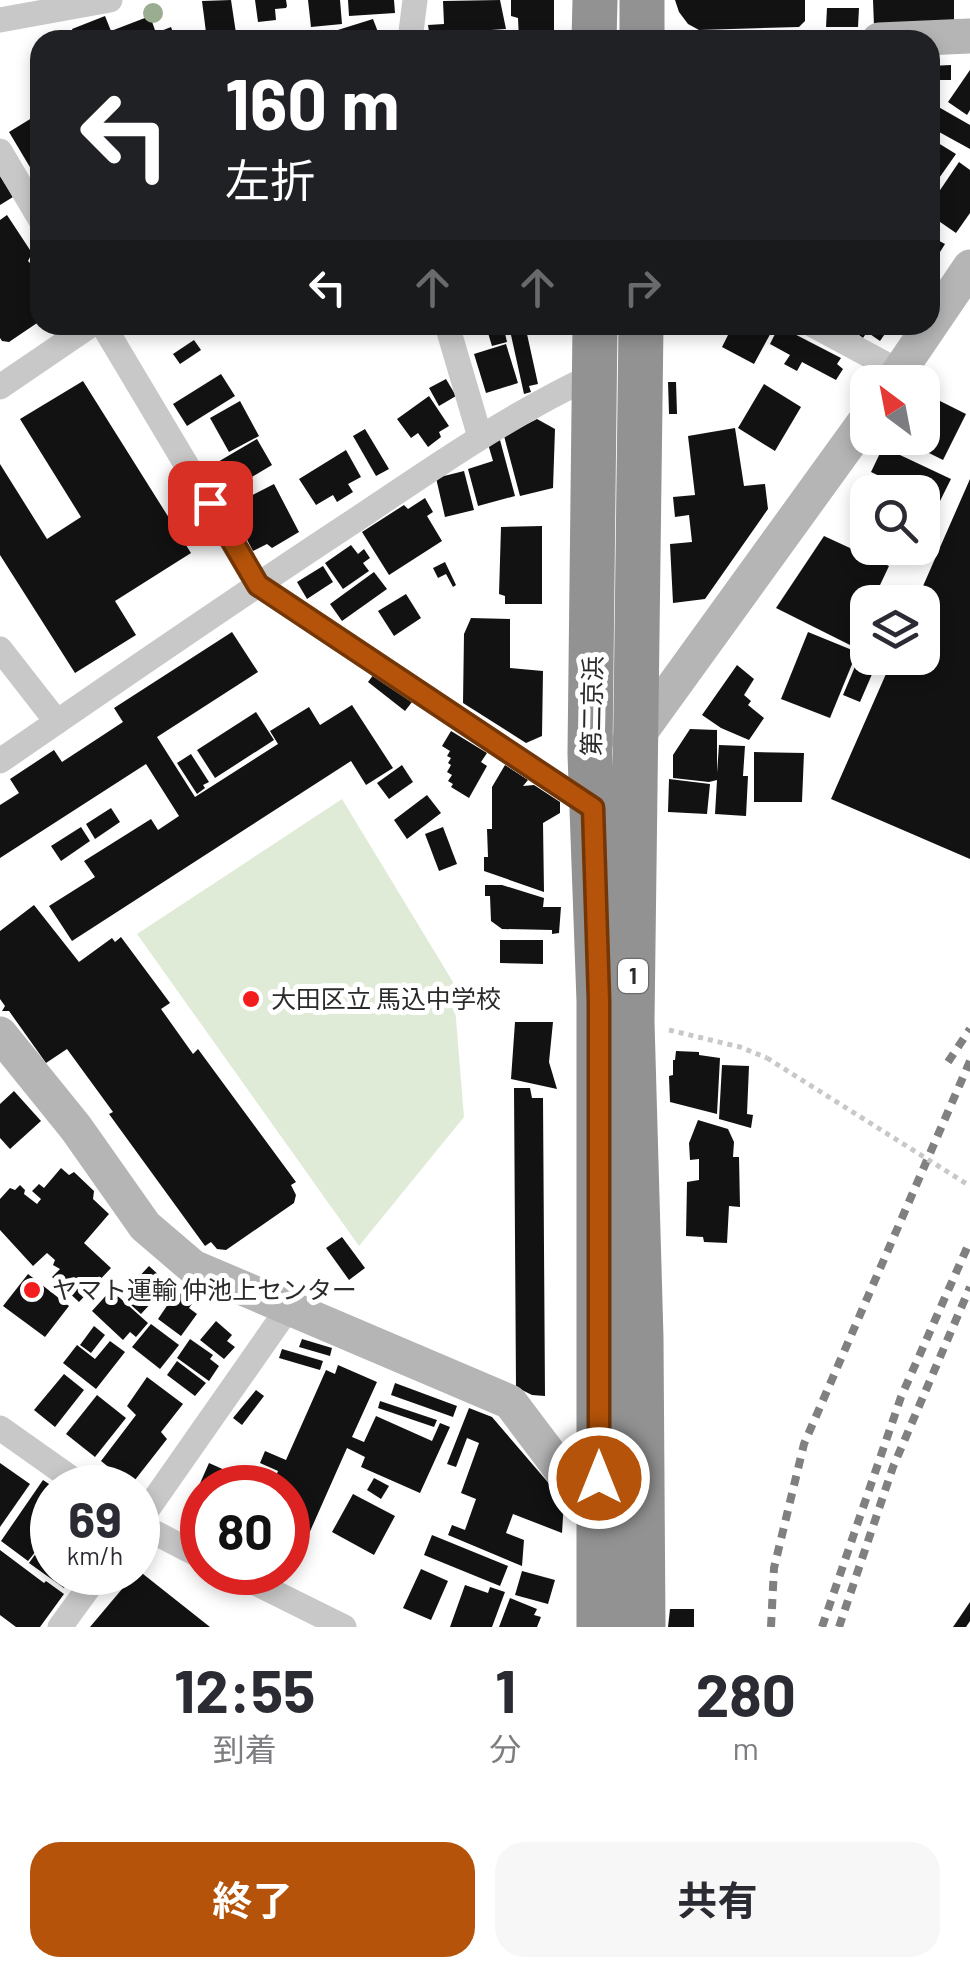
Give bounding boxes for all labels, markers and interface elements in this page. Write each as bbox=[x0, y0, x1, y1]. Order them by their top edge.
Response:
text: 160 m bbox=[225, 60, 400, 144]
icon: left bbox=[60, 70, 190, 200]
text: 左折 bbox=[225, 152, 315, 206]
icon: left bbox=[300, 260, 355, 315]
icon: ahead bbox=[405, 260, 460, 315]
icon: ahead bbox=[510, 260, 565, 315]
icon: right bbox=[615, 260, 670, 315]
north arrow bbox=[850, 365, 940, 455]
map controls bbox=[850, 365, 940, 675]
pin bbox=[168, 461, 253, 546]
button: search bbox=[850, 475, 940, 565]
icon: arrive bbox=[183, 476, 238, 531]
button: layers bbox=[850, 585, 940, 675]
street label: 第二京浜 bbox=[575, 656, 607, 756]
road number: 1 bbox=[618, 959, 648, 993]
place label: 大田区立 馬込中学校 bbox=[271, 983, 501, 1013]
marker: 大田区立 馬込中学校 bbox=[240, 988, 262, 1010]
place label: ヤマト運輸 仲池上センター bbox=[52, 1274, 357, 1304]
marker: ヤマト運輸 仲池上センター bbox=[21, 1279, 43, 1301]
position arrow bbox=[547, 1426, 651, 1530]
speed limit sign: 80 bbox=[180, 1465, 310, 1595]
text: 69 bbox=[68, 1488, 122, 1548]
text: km/h bbox=[67, 1540, 123, 1570]
text: 12:55 bbox=[174, 1653, 315, 1725]
text: 1 bbox=[495, 1653, 516, 1725]
text: 280 bbox=[696, 1657, 796, 1729]
text: m bbox=[733, 1728, 759, 1766]
text: 到着 bbox=[213, 1729, 277, 1767]
text: 分 bbox=[490, 1729, 522, 1767]
button: 終了 bbox=[30, 1842, 475, 1957]
button: 共有 bbox=[495, 1842, 940, 1957]

